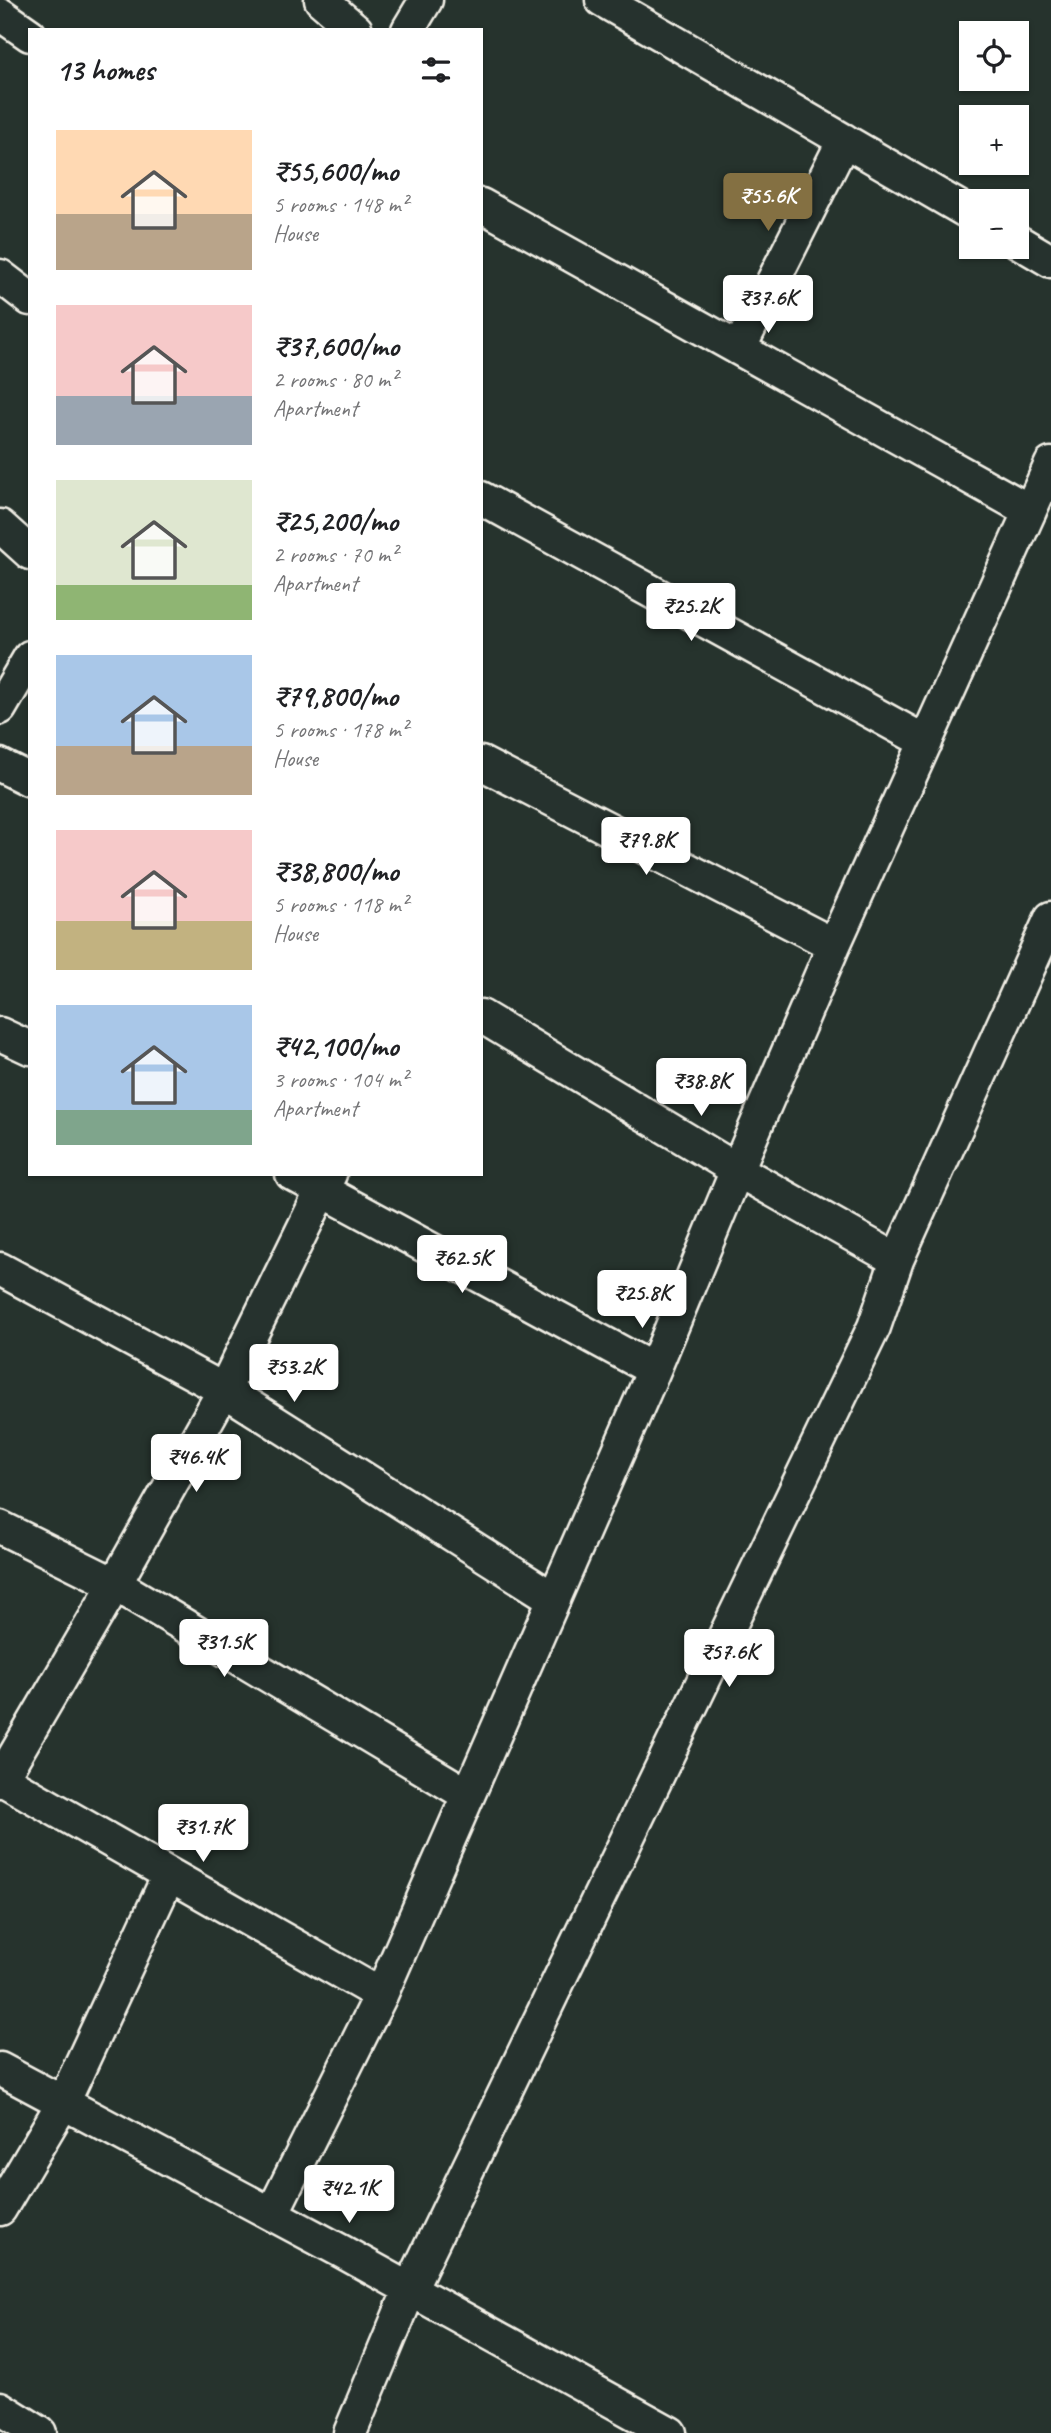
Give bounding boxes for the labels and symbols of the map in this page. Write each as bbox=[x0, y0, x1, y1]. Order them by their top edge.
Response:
pin: ₹55.6K bbox=[711, 174, 825, 233]
pin: ₹37.6K bbox=[711, 276, 825, 335]
pin: ₹25.2K bbox=[634, 584, 748, 643]
pin: ₹79.8K bbox=[589, 818, 703, 877]
pin: ₹38.8K bbox=[644, 1058, 758, 1118]
pin: ₹62.5K bbox=[405, 1236, 519, 1295]
pin: ₹25.8K bbox=[585, 1270, 699, 1330]
pin: ₹53.2K bbox=[237, 1344, 351, 1404]
pin: ₹46.4K bbox=[139, 1434, 253, 1494]
pin: ₹31.5K bbox=[167, 1620, 281, 1679]
pin: ₹57.6K bbox=[672, 1630, 786, 1689]
pin: ₹31.7K bbox=[146, 1804, 260, 1864]
pin: ₹42.1K bbox=[292, 2166, 406, 2225]

